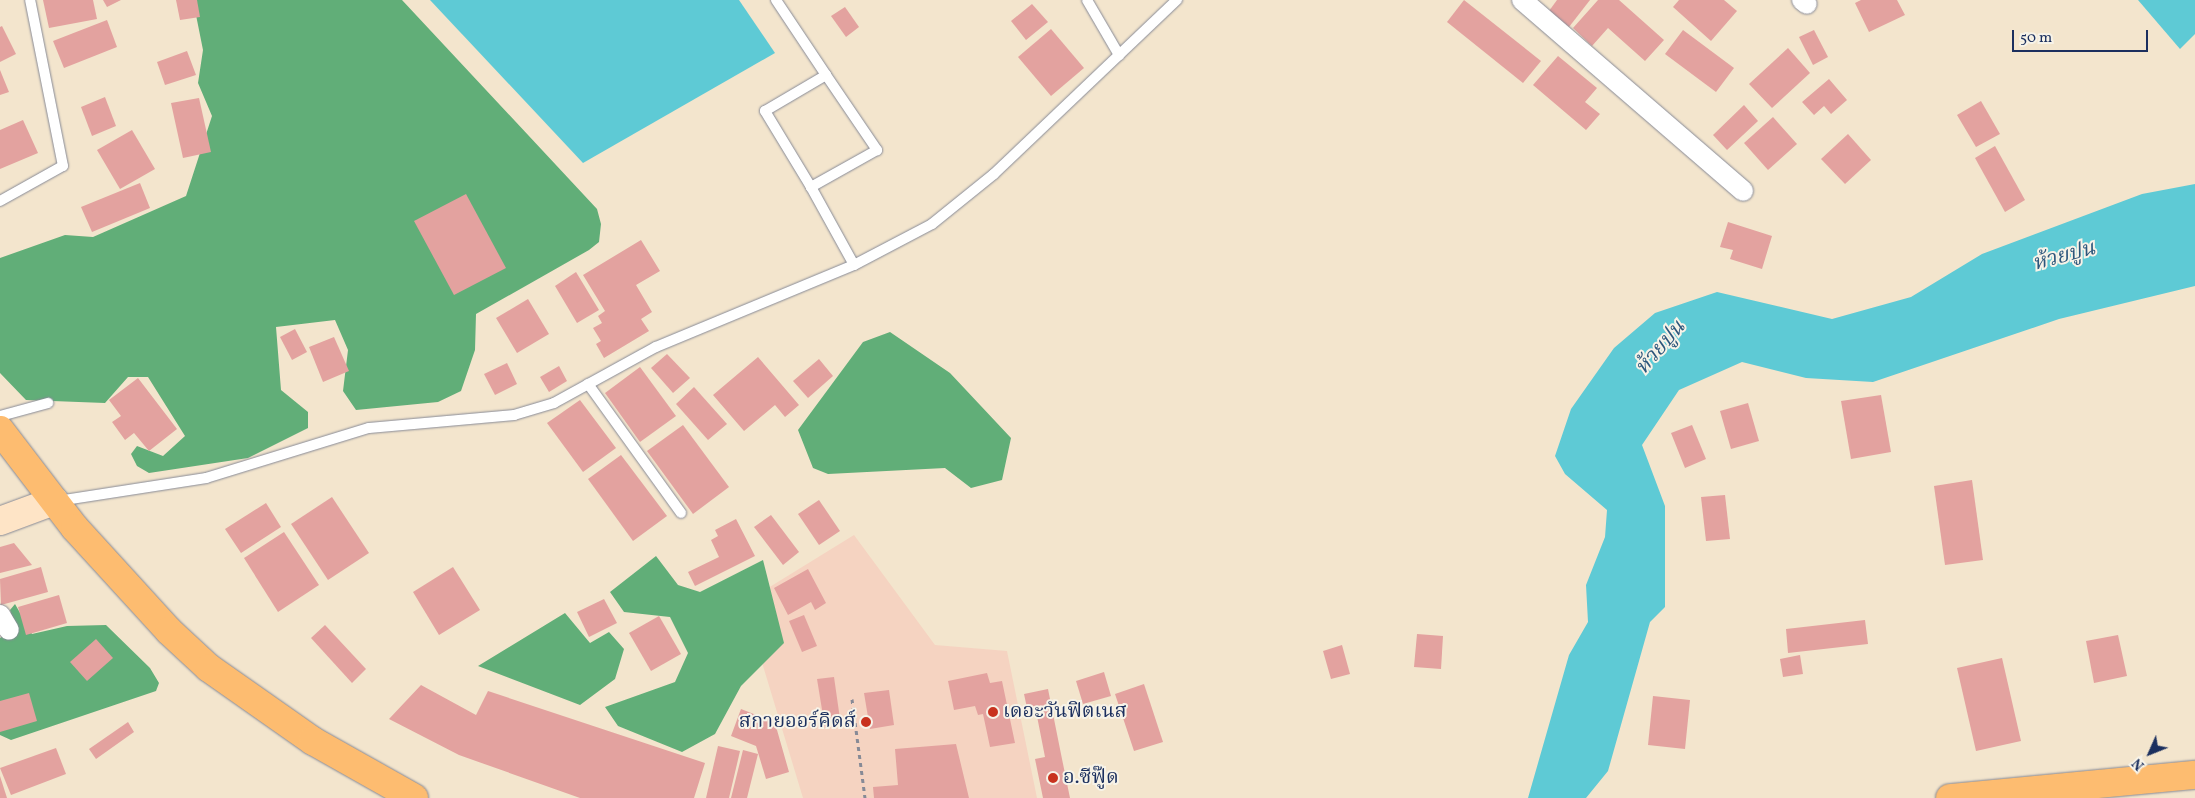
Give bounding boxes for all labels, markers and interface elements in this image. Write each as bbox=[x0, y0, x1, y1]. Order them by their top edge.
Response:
scale bar bbox=[2015, 20, 2151, 52]
text: 50 m bbox=[2020, 28, 2052, 49]
water label: ห้วยปูน bbox=[2030, 237, 2098, 277]
water label: ห้วยปูน bbox=[1631, 316, 1691, 380]
place label: เดอะวันฟิตเนส bbox=[1003, 700, 1127, 724]
marker: เดอะวันฟิตเนส bbox=[987, 706, 999, 718]
place label: สกายออร์คิดส์ bbox=[739, 710, 856, 734]
marker: สกายออร์คิดส์ bbox=[860, 716, 872, 728]
north arrow bbox=[2125, 728, 2175, 778]
text: N bbox=[2128, 754, 2149, 774]
place label: อ.ซีฟู๊ด bbox=[1063, 766, 1119, 790]
marker: อ.ซีฟู๊ด bbox=[1047, 772, 1059, 784]

